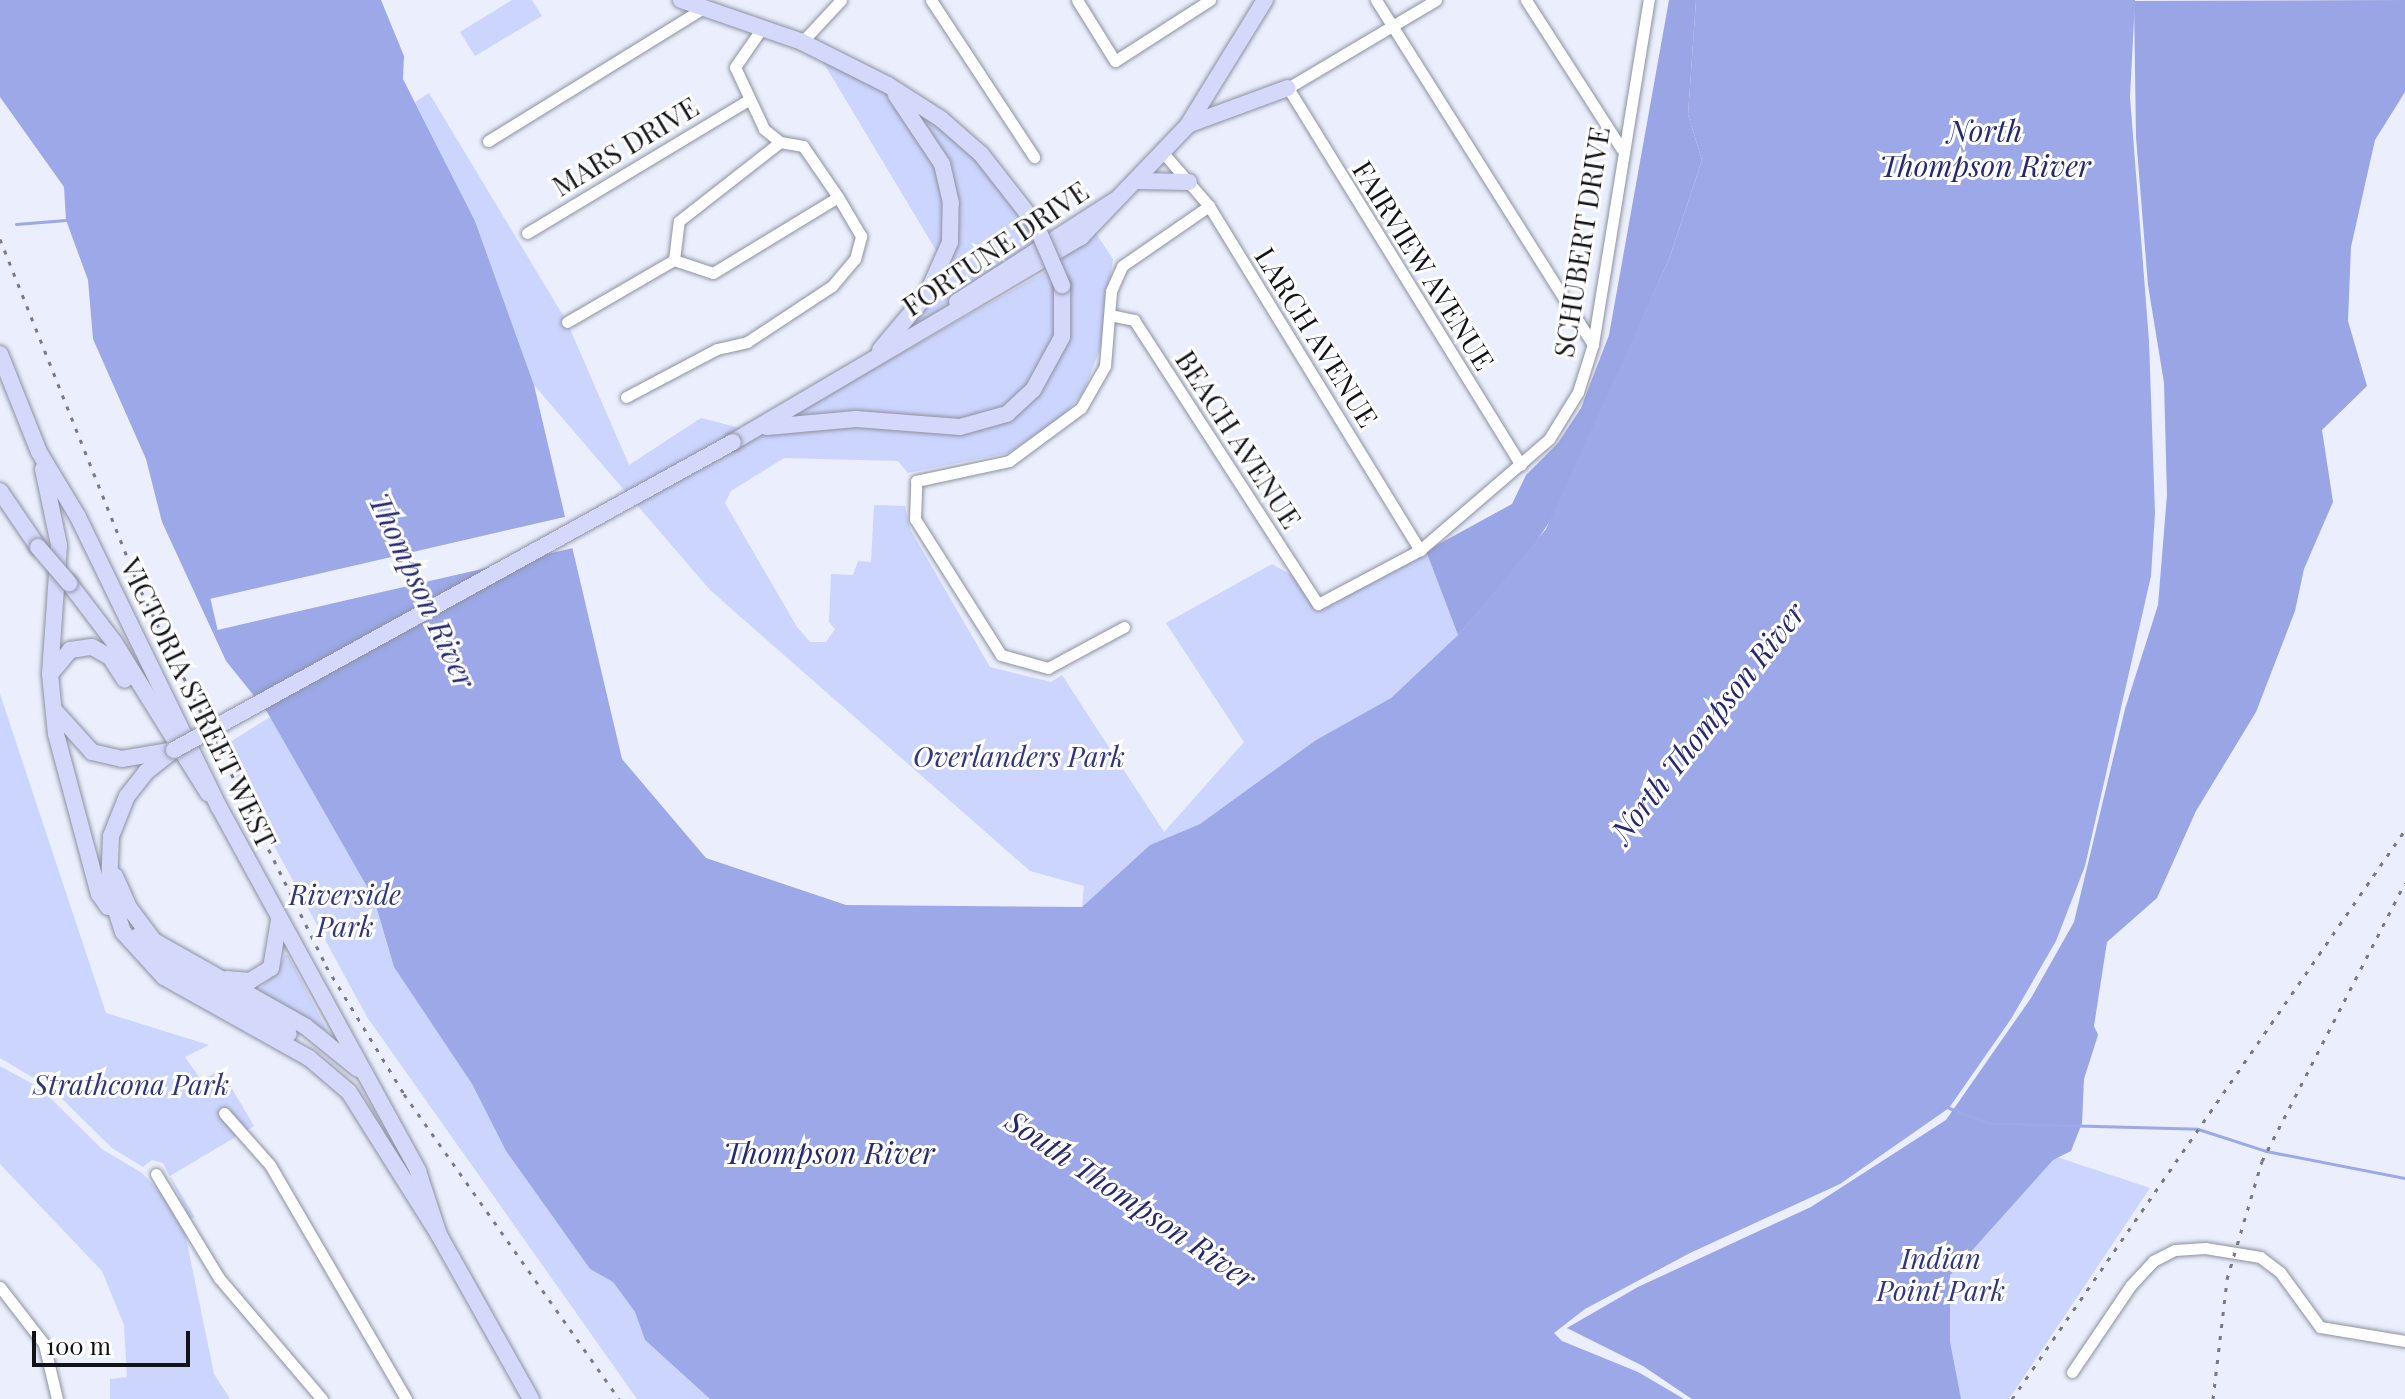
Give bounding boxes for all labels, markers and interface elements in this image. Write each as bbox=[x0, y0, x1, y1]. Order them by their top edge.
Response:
street label: MARS DRIVE bbox=[546, 89, 704, 203]
water label: North Thompson River bbox=[1879, 112, 2091, 182]
street label: SCHUBERT DRIVE bbox=[1546, 124, 1616, 360]
street label: FAIRVIEW AVENUE bbox=[1346, 153, 1502, 377]
street label: FORTUNE DRIVE bbox=[896, 173, 1094, 323]
street label: LARCH AVENUE bbox=[1248, 241, 1386, 433]
street label: BEACH AVENUE bbox=[1169, 343, 1309, 535]
water label: Thompson River bbox=[362, 487, 484, 693]
street label: VICTORIA STREET WEST bbox=[114, 552, 284, 854]
water label: North Thompson River bbox=[1602, 595, 1812, 849]
park label: Overlanders Park bbox=[913, 739, 1125, 773]
park label: Riverside Park bbox=[289, 877, 401, 943]
park label: Strathcona Park bbox=[33, 1067, 229, 1101]
water label: South Thompson River bbox=[999, 1102, 1263, 1296]
water label: Thompson River bbox=[723, 1134, 935, 1170]
park label: Indian Point Park bbox=[1877, 1241, 2005, 1307]
scale bar bbox=[36, 1315, 194, 1365]
text: 100 m bbox=[46, 1329, 111, 1361]

